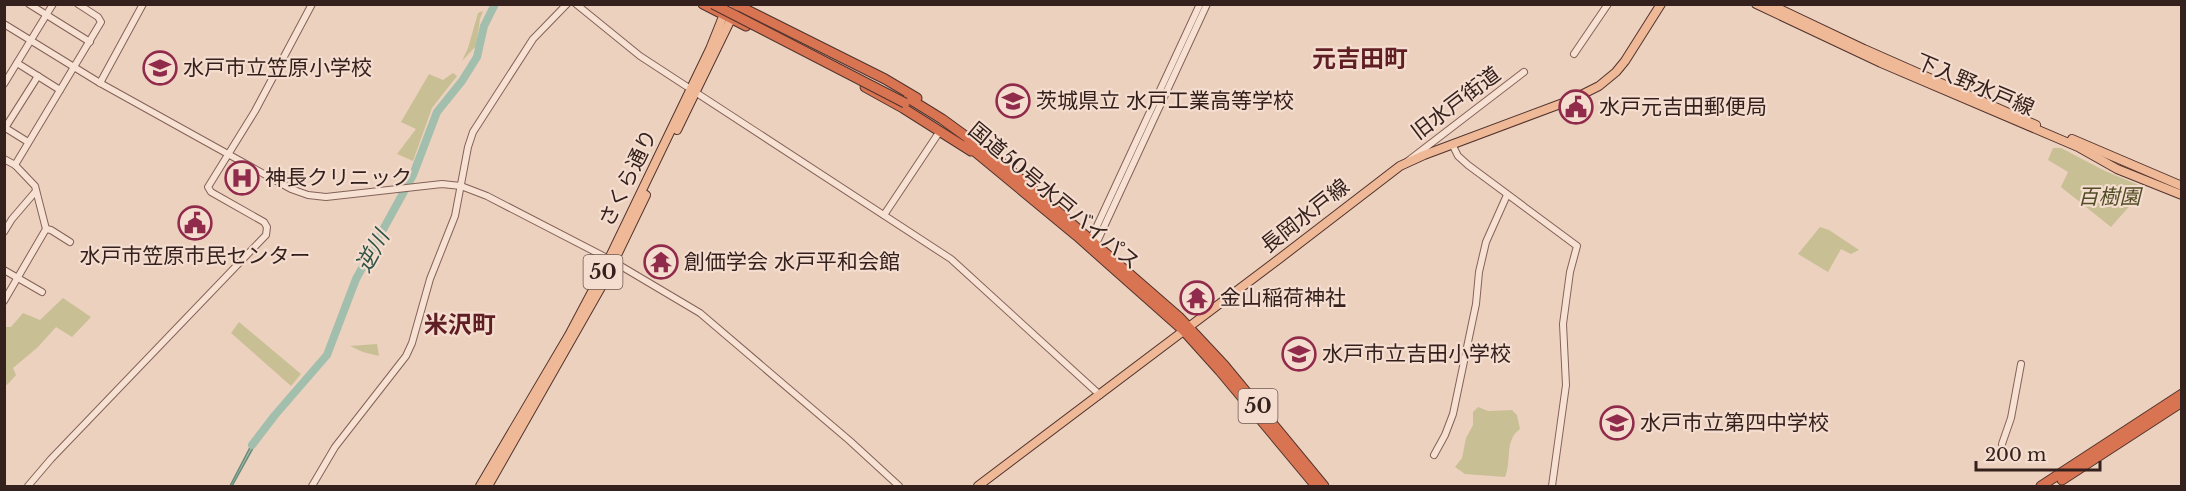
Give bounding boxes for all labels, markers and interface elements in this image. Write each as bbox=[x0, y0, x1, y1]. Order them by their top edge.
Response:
district label: 元吉田町 bbox=[1312, 44, 1408, 73]
street label: 下入野水戸線 bbox=[1912, 48, 2038, 122]
school or university icon: 水戸市立笠原小学校 bbox=[142, 50, 178, 86]
place label: 水戸市立笠原小学校 bbox=[183, 55, 372, 81]
street label: 旧水戸街道 bbox=[1406, 61, 1506, 145]
school or university icon: 茨城県立 水戸工業高等学校 bbox=[995, 83, 1031, 119]
place label: 茨城県立 水戸工業高等学校 bbox=[1036, 88, 1294, 114]
public building icon: 水戸元吉田郵便局 bbox=[1558, 89, 1594, 125]
place label: 水戸元吉田郵便局 bbox=[1599, 94, 1767, 120]
street label: 国道50号水戸バイパス bbox=[963, 117, 1145, 275]
street label: さくら通り bbox=[593, 125, 663, 231]
hospital icon: 神長クリニック bbox=[224, 160, 260, 196]
place label: 神長クリニック bbox=[265, 165, 412, 191]
street label: 長岡水戸線 bbox=[1256, 173, 1354, 259]
park label: 百樹園 bbox=[2078, 184, 2143, 210]
public building icon: 水戸市笠原市民センター bbox=[177, 205, 213, 241]
water label: 逆川 bbox=[350, 224, 396, 277]
place label: 水戸市笠原市民センター bbox=[80, 243, 311, 269]
temple icon: 創価学会 水戸平和会館 bbox=[643, 244, 679, 280]
place label: 創価学会 水戸平和会館 bbox=[684, 249, 900, 275]
road number: 50 bbox=[584, 255, 622, 289]
temple icon: 金山稲荷神社 bbox=[1179, 280, 1215, 316]
place label: 金山稲荷神社 bbox=[1220, 285, 1346, 311]
district label: 米沢町 bbox=[424, 310, 496, 339]
school or university icon: 水戸市立吉田小学校 bbox=[1281, 336, 1317, 372]
place label: 水戸市立吉田小学校 bbox=[1322, 341, 1511, 367]
road number: 50 bbox=[1238, 389, 1278, 423]
school or university icon: 水戸市立第四中学校 bbox=[1599, 405, 1635, 441]
place label: 水戸市立第四中学校 bbox=[1640, 410, 1829, 436]
scale bar bbox=[1976, 434, 2100, 472]
text: 200 m bbox=[1985, 444, 2046, 466]

